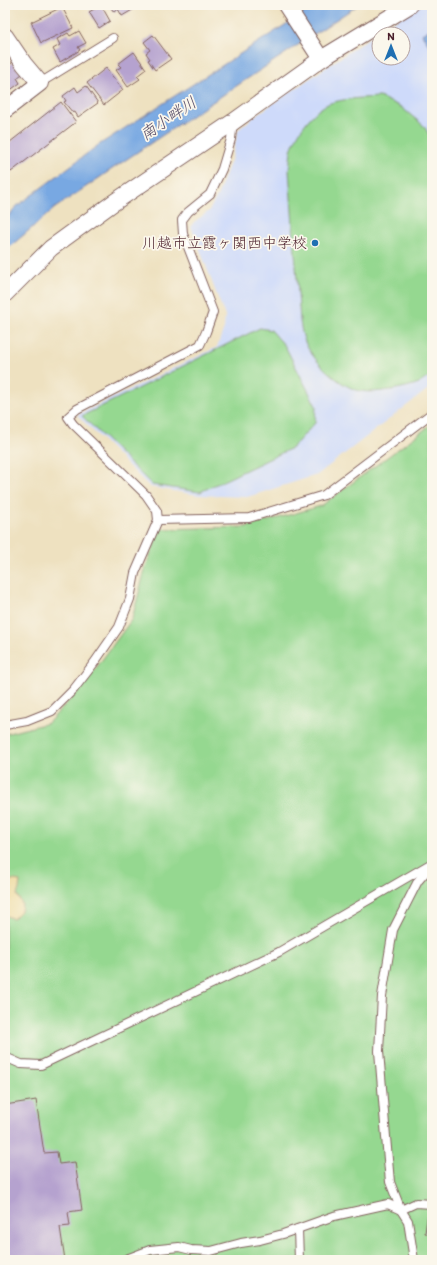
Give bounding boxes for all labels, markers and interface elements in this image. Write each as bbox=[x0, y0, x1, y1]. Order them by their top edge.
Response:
north arrow bbox=[371, 26, 411, 66]
text: N bbox=[387, 30, 395, 43]
water label: 南小畔川 bbox=[136, 93, 200, 144]
place label: 川越市立霞ヶ関西中学校 bbox=[142, 234, 307, 252]
marker: 川越市立霞ヶ関西中学校 bbox=[310, 238, 320, 248]

